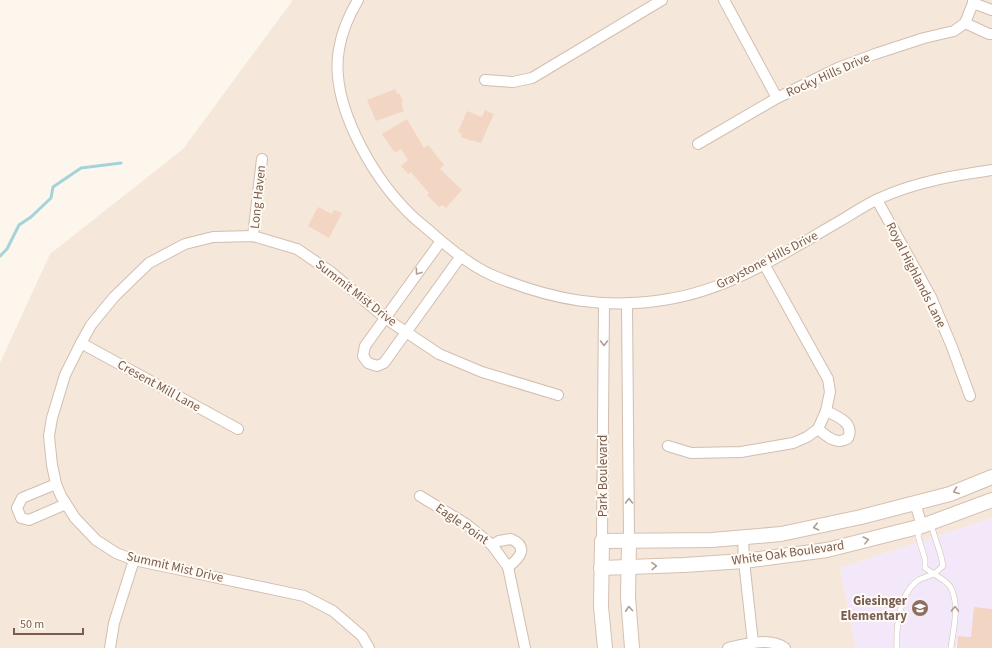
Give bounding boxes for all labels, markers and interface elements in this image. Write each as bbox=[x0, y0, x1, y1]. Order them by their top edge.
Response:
street label: Rocky Hills Drive bbox=[783, 49, 873, 101]
street label: Long Haven bbox=[246, 164, 270, 230]
street label: Royal Highlands Lane bbox=[882, 219, 950, 331]
street label: Graystone Hills Drive bbox=[713, 227, 821, 293]
street label: Summit Mist Drive bbox=[312, 256, 400, 330]
one-way arrow bbox=[416, 268, 423, 275]
one-way arrow bbox=[600, 340, 608, 346]
street label: Cresent Mill Lane bbox=[114, 356, 204, 416]
street label: Park Boulevard bbox=[594, 435, 612, 517]
one-way arrow bbox=[952, 487, 959, 495]
one-way arrow bbox=[625, 498, 633, 504]
street label: Eagle Point bbox=[432, 499, 493, 549]
one-way arrow bbox=[813, 522, 819, 530]
street label: White Oak Boulevard bbox=[731, 536, 845, 570]
one-way arrow bbox=[862, 536, 869, 545]
street label: Summit Mist Drive bbox=[125, 547, 225, 587]
one-way arrow bbox=[651, 562, 657, 571]
place label: Giesinger Elementary bbox=[841, 592, 908, 625]
school or university icon: Giesinger Elementary bbox=[910, 598, 930, 618]
one-way arrow bbox=[624, 606, 633, 612]
one-way arrow bbox=[951, 606, 959, 612]
scale bar bbox=[14, 610, 83, 636]
text: 50 m bbox=[20, 616, 44, 633]

